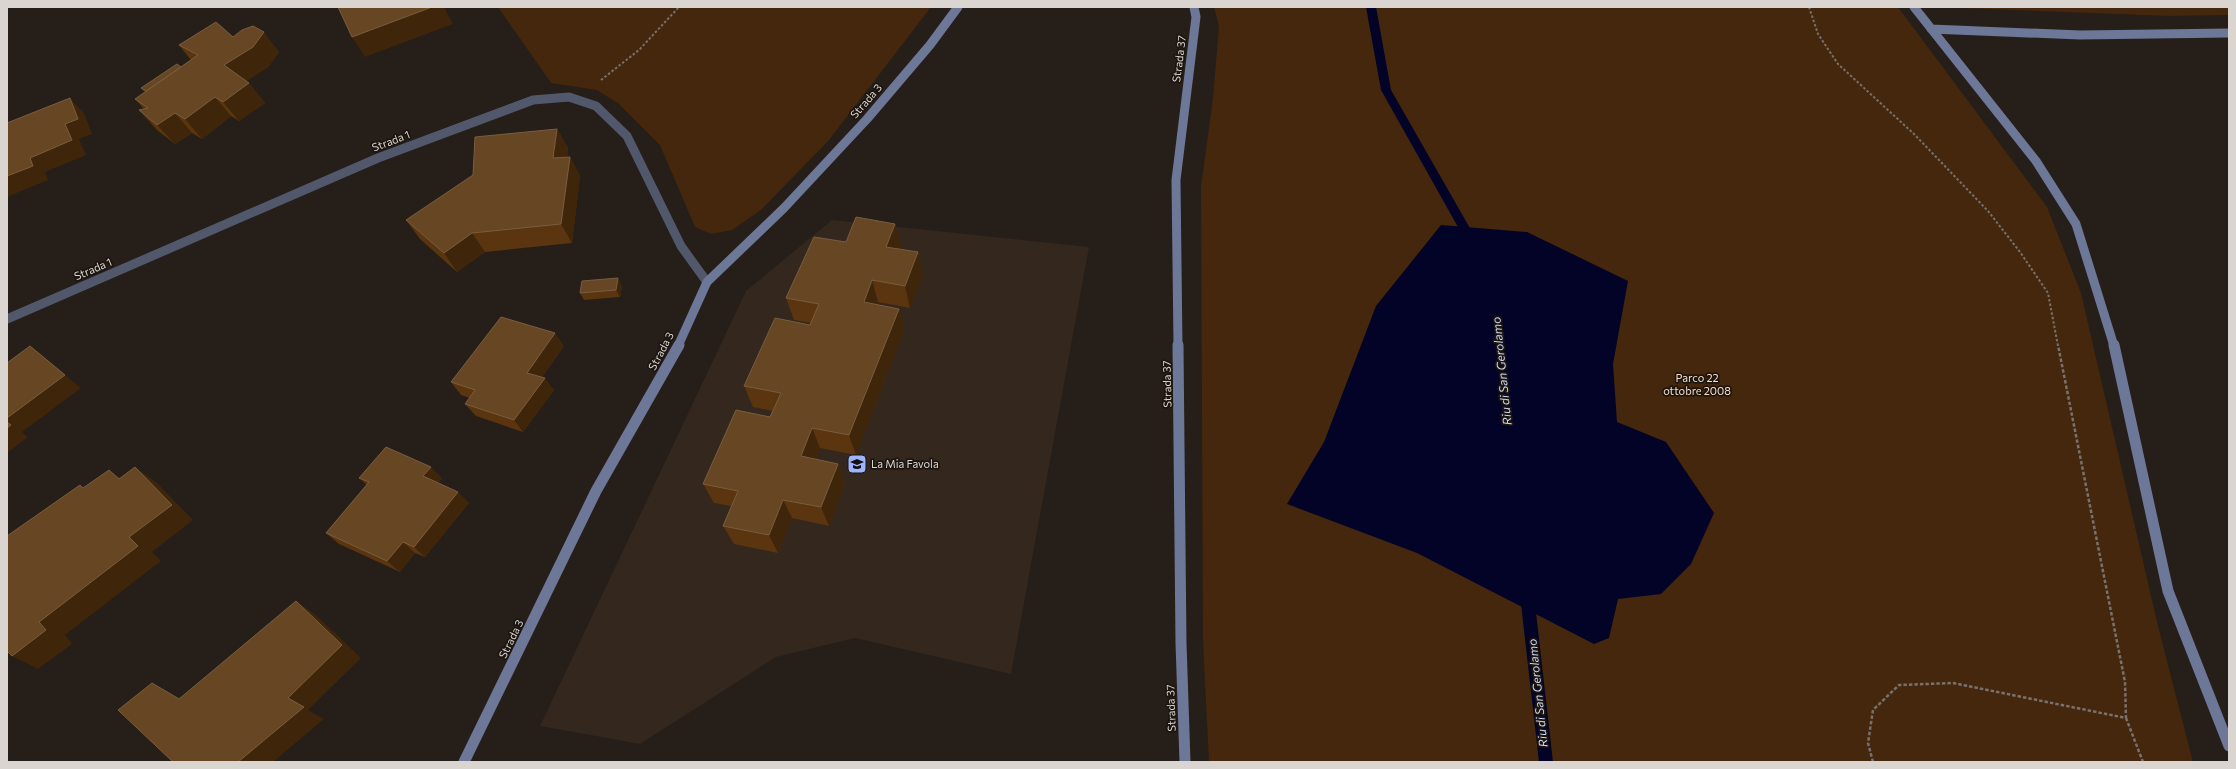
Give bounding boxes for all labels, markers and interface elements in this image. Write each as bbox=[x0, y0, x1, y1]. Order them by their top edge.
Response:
street label: Strada 37 bbox=[1169, 35, 1188, 83]
street label: Strada 3 bbox=[847, 81, 884, 121]
street label: Strada 1 bbox=[370, 127, 412, 154]
street label: Strada 1 bbox=[72, 255, 114, 282]
water label: Riu di San Gerolamo bbox=[1488, 316, 1514, 426]
street label: Strada 3 bbox=[645, 329, 676, 372]
street label: Strada 37 bbox=[1160, 360, 1173, 408]
park label: Parco 22 ottobre 2008 bbox=[1663, 371, 1731, 397]
school or university icon: La Mia Favola bbox=[846, 453, 868, 475]
place label: La Mia Favola bbox=[871, 457, 939, 470]
street label: Strada 3 bbox=[496, 617, 525, 660]
water label: Riu di San Gerolamo bbox=[1524, 638, 1550, 748]
street label: Strada 37 bbox=[1163, 684, 1178, 732]

